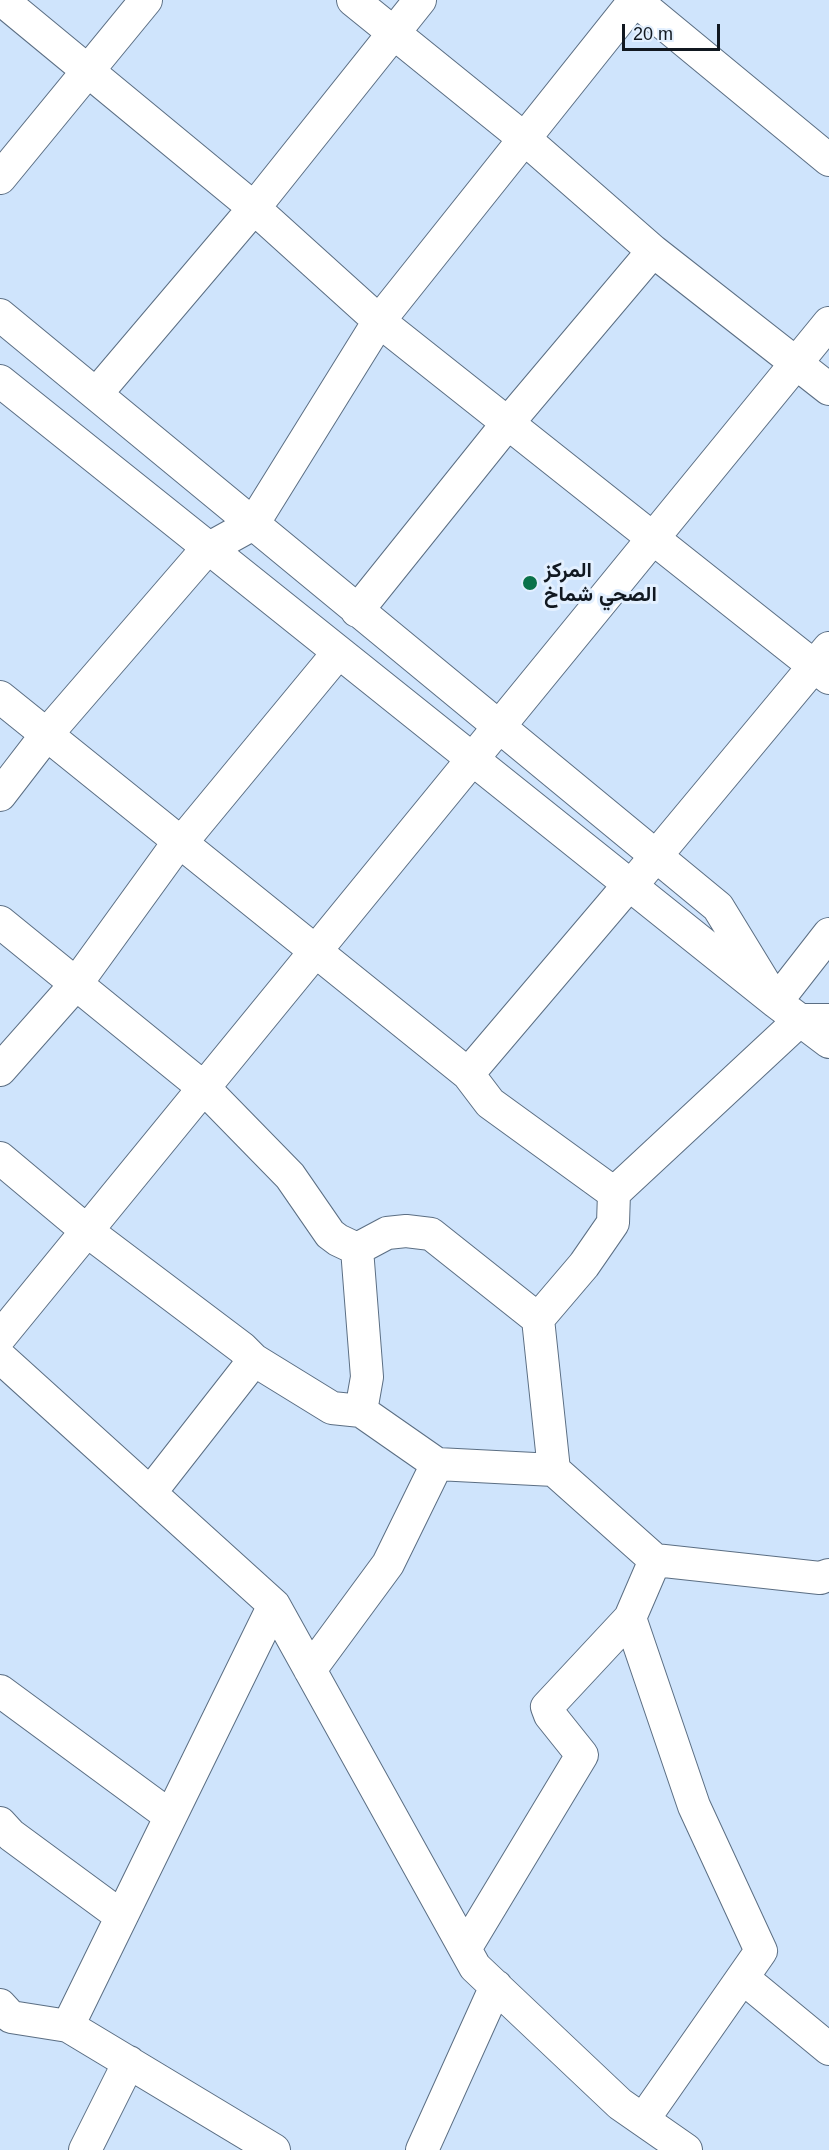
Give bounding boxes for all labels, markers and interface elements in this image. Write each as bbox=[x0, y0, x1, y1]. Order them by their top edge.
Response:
scale bar bbox=[625, 12, 722, 50]
text: 20 m bbox=[633, 24, 673, 44]
place label: المركز الصحي شماخ bbox=[544, 558, 657, 608]
marker: المركز الصحي شماخ bbox=[521, 574, 539, 592]

